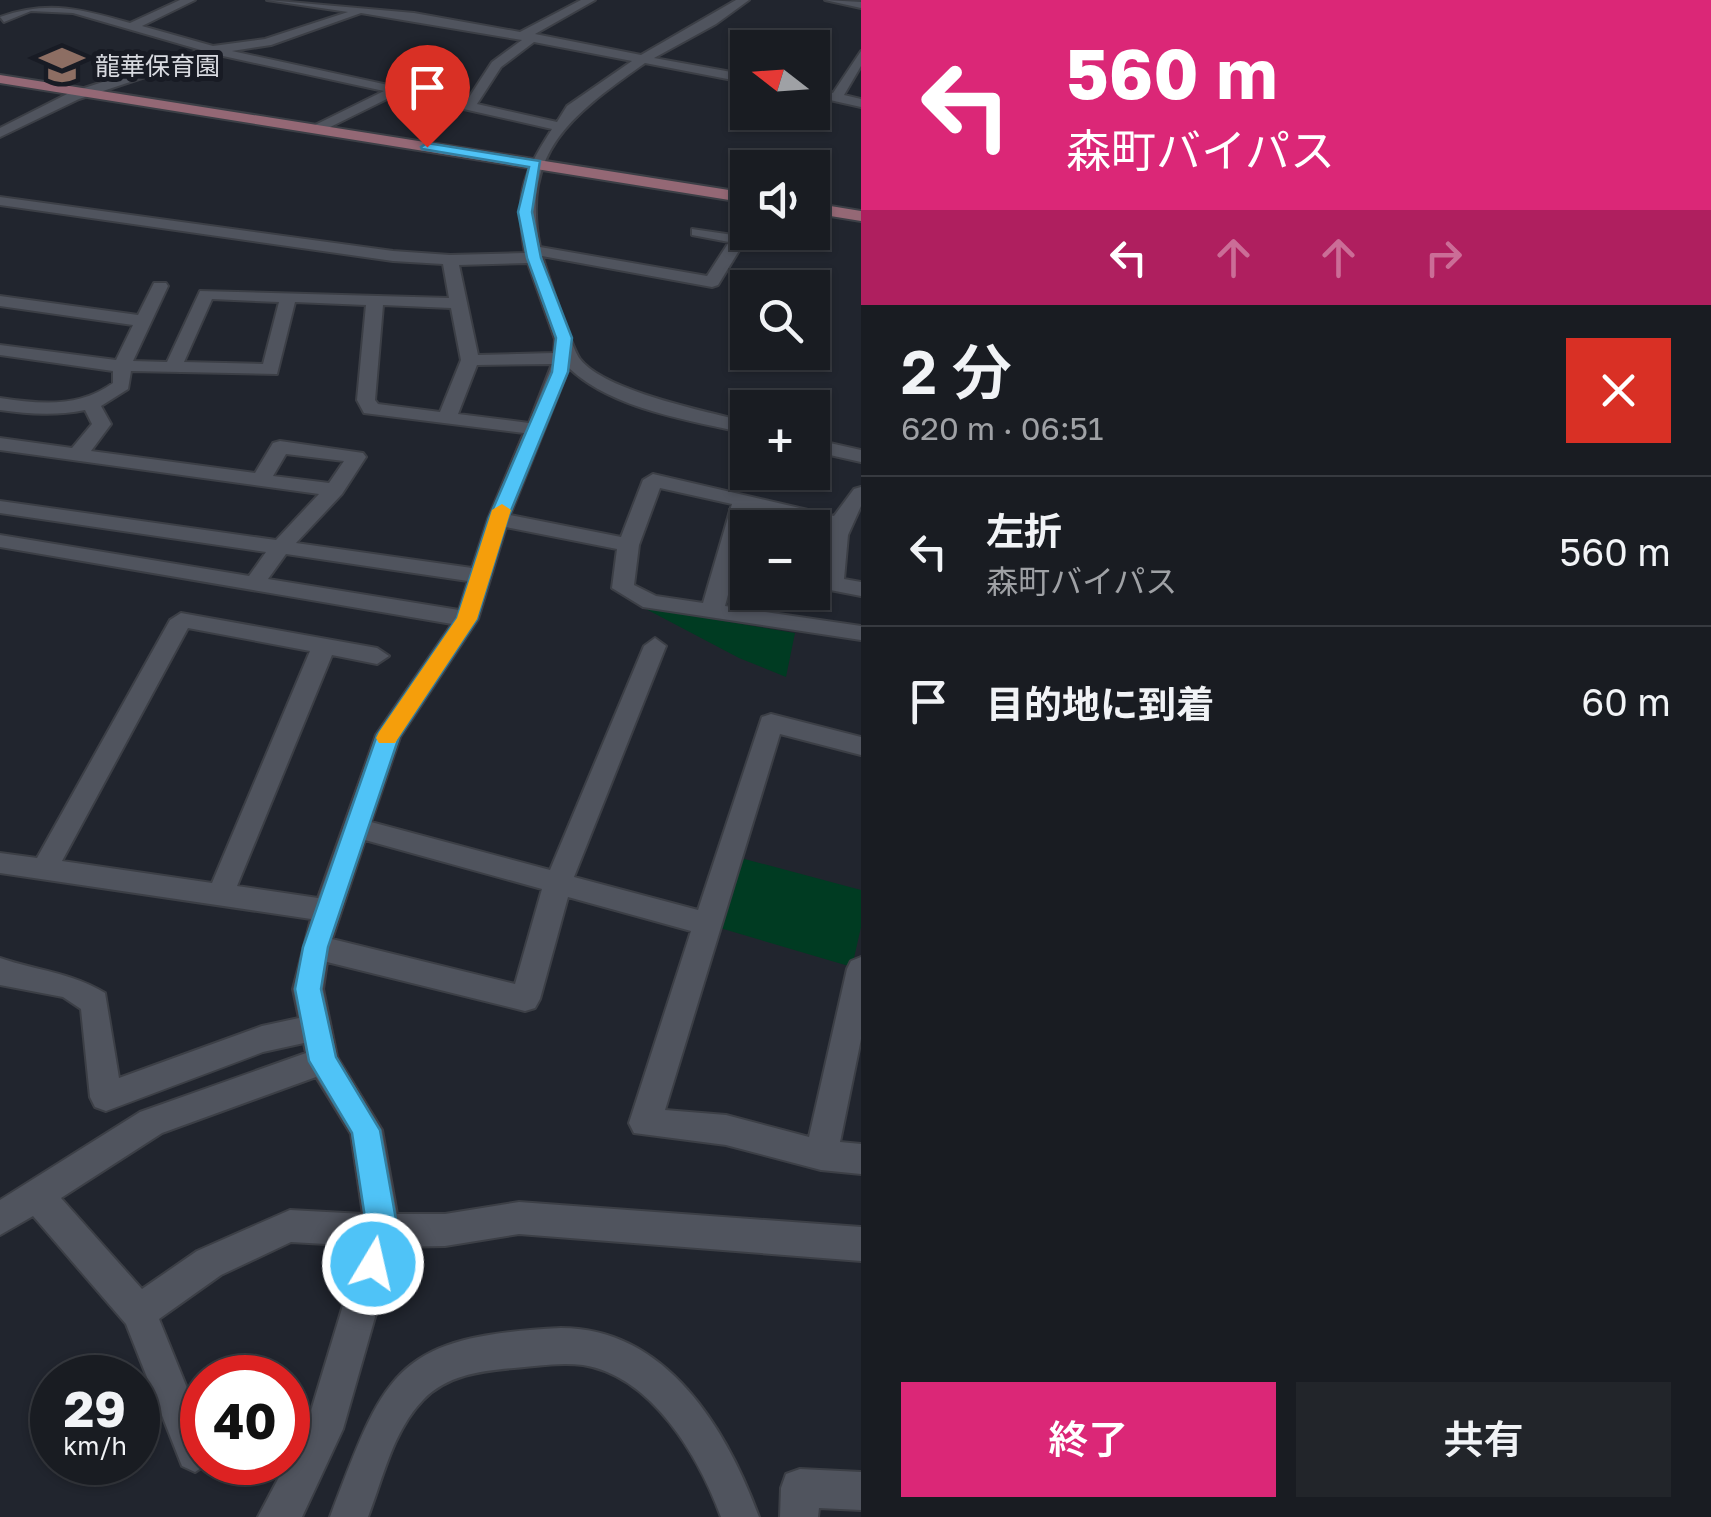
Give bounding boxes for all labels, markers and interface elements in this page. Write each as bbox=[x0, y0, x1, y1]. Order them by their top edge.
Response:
north arrow bbox=[730, 30, 830, 130]
map controls bbox=[730, 30, 830, 610]
text: 560 m bbox=[1066, 30, 1277, 114]
icon: left bbox=[901, 40, 1031, 170]
school or university icon: 龍華保育園 bbox=[38, 41, 86, 89]
pin bbox=[385, 45, 470, 148]
place label: 龍華保育園 bbox=[95, 50, 220, 81]
icon: arrive bbox=[400, 60, 455, 115]
text: 森町バイパス bbox=[1066, 123, 1335, 177]
button: sound bbox=[730, 150, 830, 250]
icon: left bbox=[1101, 230, 1156, 285]
icon: ahead bbox=[1206, 230, 1261, 285]
icon: ahead bbox=[1311, 230, 1366, 285]
icon: right bbox=[1416, 230, 1471, 285]
button: search bbox=[730, 270, 830, 370]
text: 2 分 bbox=[901, 335, 1012, 407]
button: close bbox=[1566, 338, 1671, 443]
button: + bbox=[730, 390, 830, 490]
text: 620 m · 06:51 bbox=[901, 409, 1104, 447]
text: 左折 bbox=[986, 508, 1062, 553]
button: − bbox=[730, 510, 830, 610]
icon: left bbox=[901, 524, 956, 579]
text: 560 m bbox=[1559, 529, 1671, 574]
text: 森町バイパス bbox=[986, 562, 1177, 600]
icon: arrive bbox=[901, 674, 956, 729]
text: 60 m bbox=[1581, 679, 1671, 724]
text: 目的地に到着 bbox=[986, 681, 1214, 726]
position arrow bbox=[321, 1212, 425, 1316]
speed limit sign: 40 bbox=[180, 1355, 310, 1485]
text: 29 bbox=[64, 1378, 126, 1438]
button: 終了 bbox=[901, 1382, 1276, 1497]
button: 共有 bbox=[1296, 1382, 1671, 1497]
text: km/h bbox=[63, 1430, 127, 1461]

